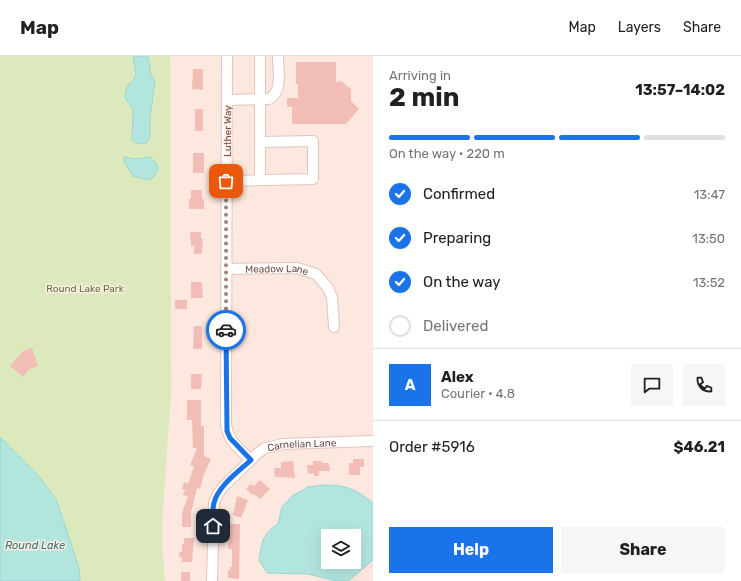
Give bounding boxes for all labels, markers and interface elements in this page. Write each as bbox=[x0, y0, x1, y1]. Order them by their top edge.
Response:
text: Map bbox=[20, 16, 59, 39]
text: Map bbox=[569, 19, 596, 36]
text: Layers bbox=[618, 19, 661, 36]
text: Share bbox=[683, 19, 721, 36]
text: Arriving in bbox=[389, 68, 451, 83]
text: 13:57–14:02 bbox=[635, 81, 725, 99]
text: 2 min bbox=[389, 82, 459, 113]
street label: Luther Way bbox=[222, 105, 234, 157]
text: On the way · 220 m bbox=[389, 146, 505, 161]
pin bbox=[209, 164, 243, 198]
icon: bag bbox=[215, 170, 237, 192]
icon: check bbox=[389, 183, 411, 205]
text: Confirmed bbox=[423, 185, 495, 203]
text: 13:47 bbox=[694, 187, 725, 202]
icon: check bbox=[389, 227, 411, 249]
text: Preparing bbox=[423, 229, 491, 247]
text: 13:50 bbox=[692, 231, 725, 246]
street label: Meadow Lane bbox=[245, 263, 310, 278]
icon: check bbox=[389, 271, 411, 293]
text: On the way bbox=[423, 273, 501, 291]
text: 13:52 bbox=[693, 275, 725, 290]
park label: Round Lake Park bbox=[46, 283, 125, 295]
courier bbox=[206, 310, 246, 350]
text: Delivered bbox=[423, 317, 488, 335]
icon: car bbox=[215, 319, 237, 341]
button: chat bbox=[631, 364, 673, 406]
button: phone bbox=[683, 364, 725, 406]
text: Alex bbox=[441, 368, 474, 386]
text: A bbox=[405, 376, 415, 394]
text: Courier · 4.8 bbox=[441, 386, 515, 401]
street label: Carnelian Lane bbox=[266, 437, 337, 454]
text: Order #5916 bbox=[389, 438, 475, 456]
text: $46.21 bbox=[674, 438, 725, 456]
pin bbox=[196, 509, 230, 543]
icon: home bbox=[202, 515, 224, 537]
button: Help bbox=[389, 527, 553, 573]
button: Share bbox=[561, 527, 725, 573]
map controls bbox=[321, 529, 361, 569]
button: layers bbox=[321, 529, 361, 569]
water label: Round Lake bbox=[5, 539, 65, 552]

